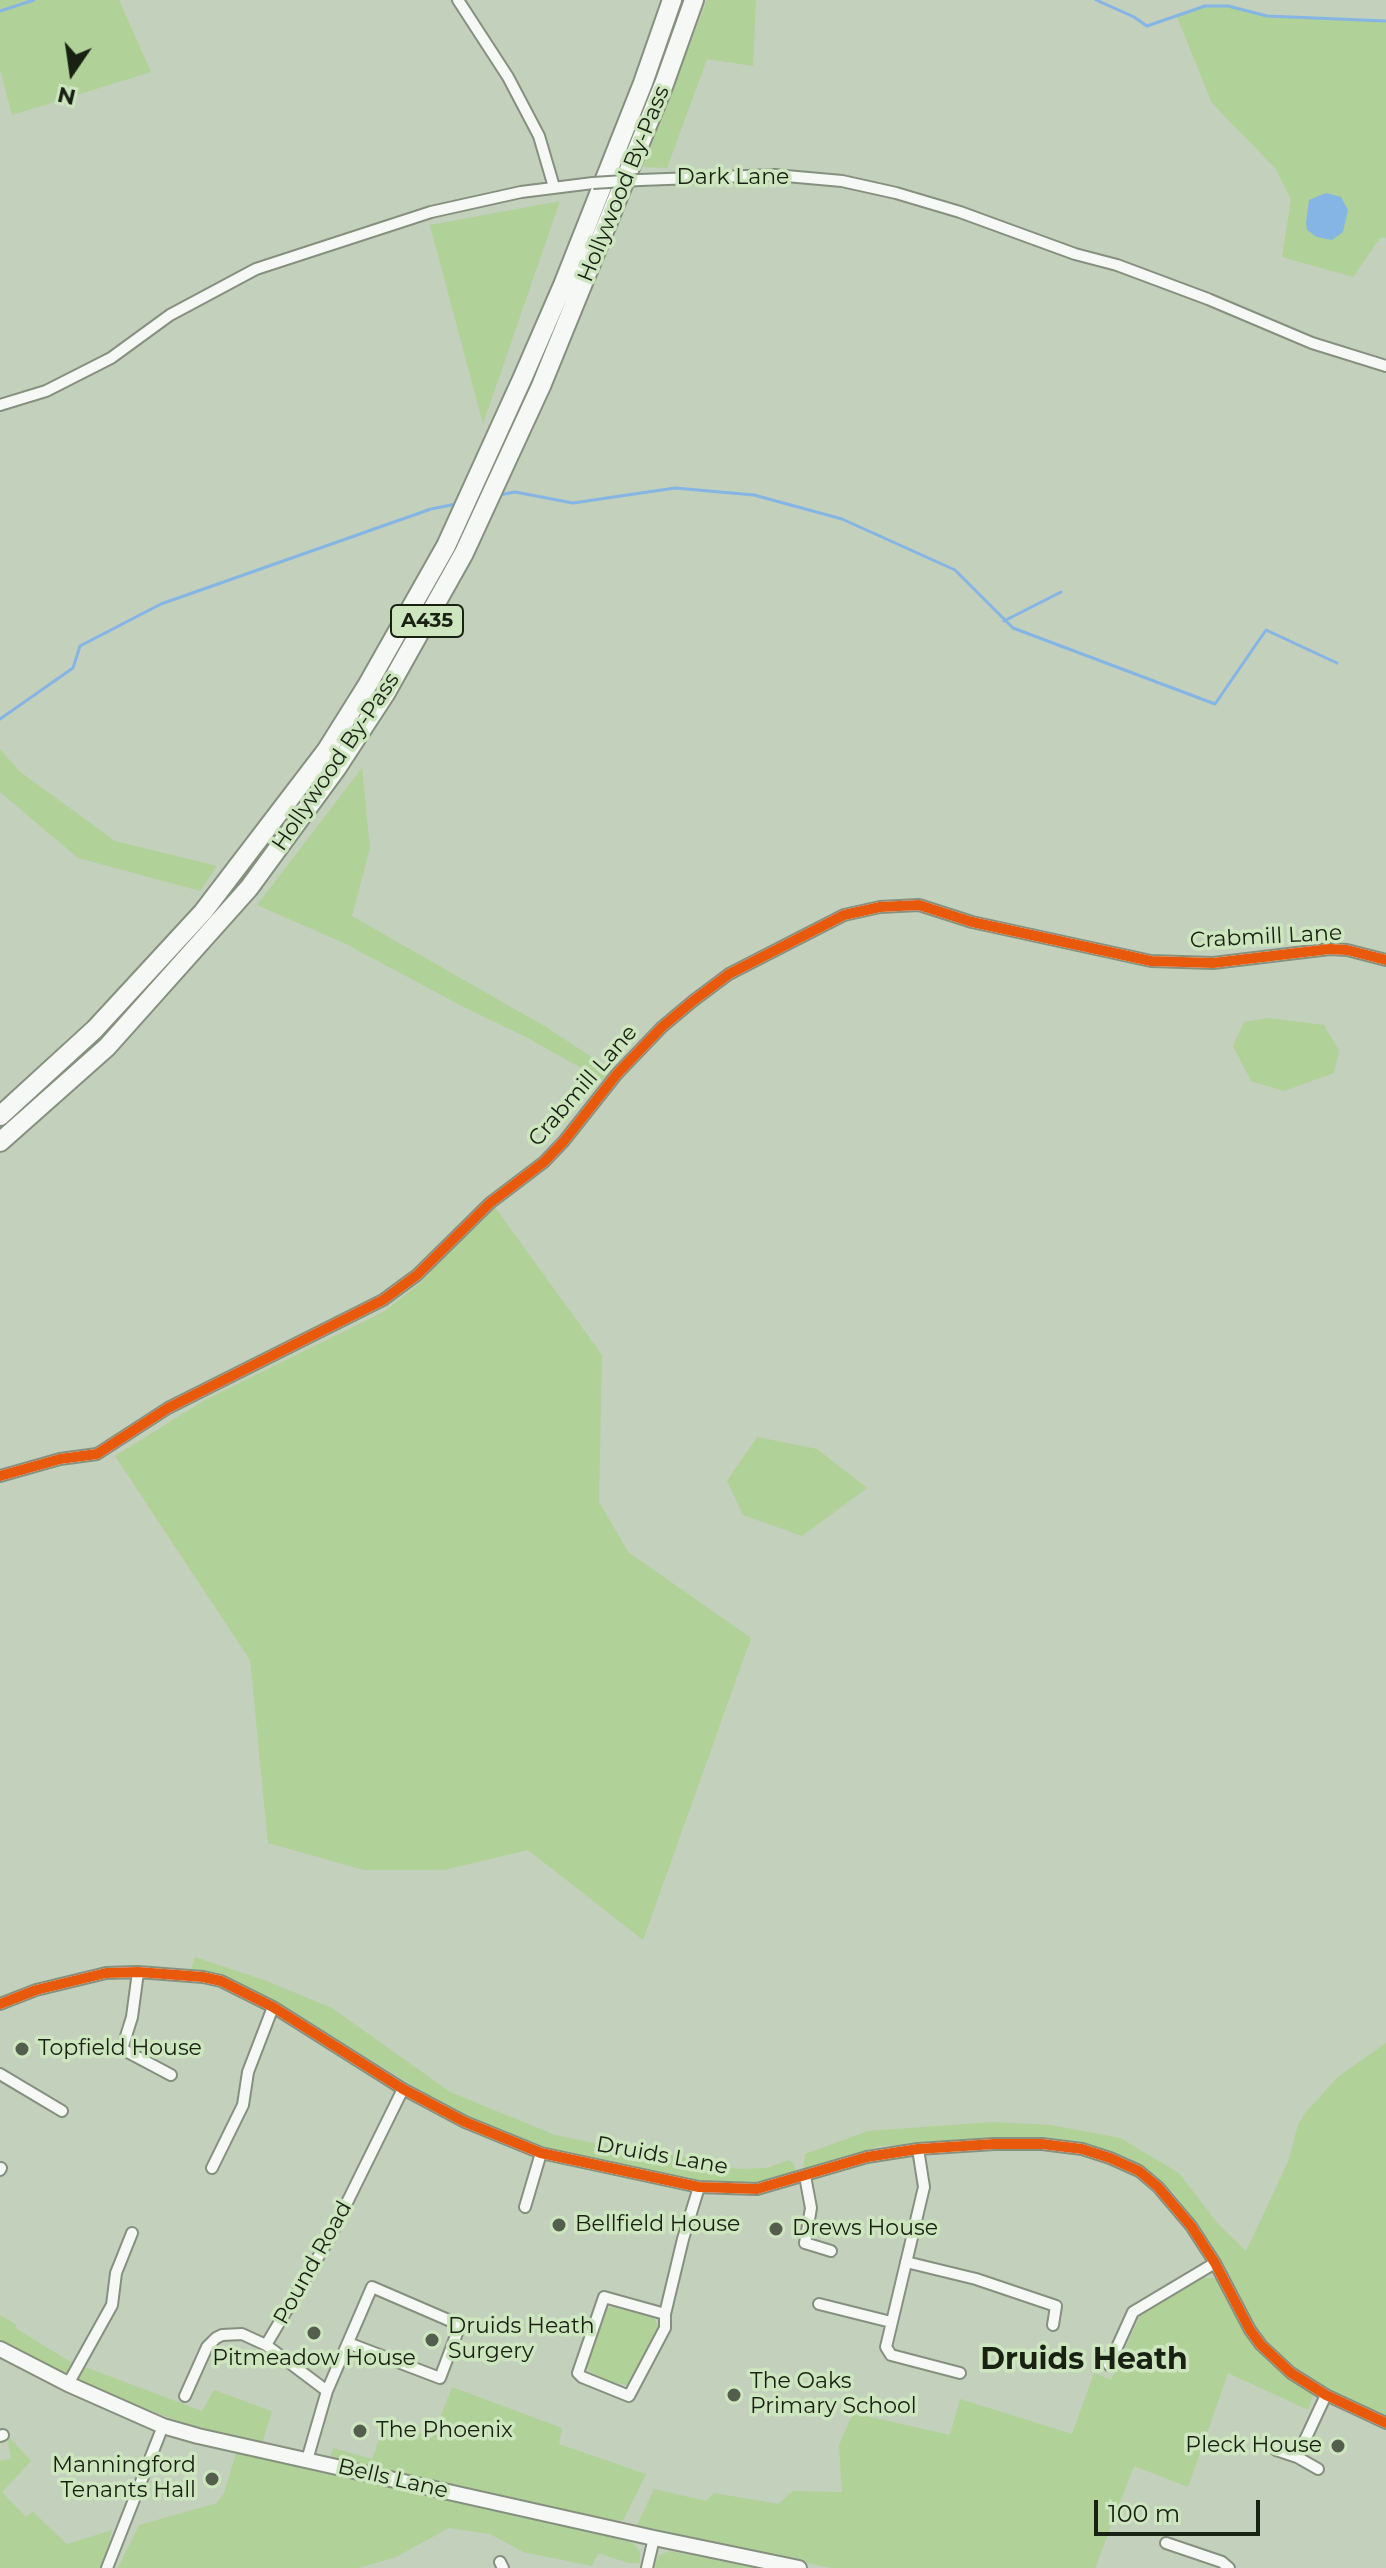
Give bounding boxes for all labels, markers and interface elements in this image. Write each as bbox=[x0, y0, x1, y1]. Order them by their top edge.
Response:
north arrow bbox=[32, 32, 112, 112]
text: N bbox=[55, 81, 78, 111]
street label: Hollywood By-Pass bbox=[573, 82, 675, 286]
street label: Dark Lane bbox=[677, 165, 789, 191]
road number: A435 bbox=[391, 605, 463, 637]
street label: Hollywood By-Pass bbox=[267, 668, 405, 856]
street label: Crabmill Lane bbox=[1189, 920, 1343, 954]
street label: Crabmill Lane bbox=[523, 1020, 643, 1152]
place label: Topfield House bbox=[38, 2036, 202, 2062]
marker: Topfield House bbox=[13, 2040, 31, 2058]
street label: Druids Lane bbox=[594, 2131, 730, 2181]
street label: Pound Road bbox=[268, 2197, 358, 2329]
place label: Bellfield House bbox=[575, 2212, 740, 2238]
marker: Bellfield House bbox=[550, 2216, 568, 2234]
place label: Drews House bbox=[792, 2216, 938, 2242]
marker: Drews House bbox=[767, 2220, 785, 2238]
place label: Druids Heath Surgery bbox=[448, 2314, 595, 2366]
marker: Pitmeadow House bbox=[305, 2324, 323, 2342]
marker: Druids Heath Surgery bbox=[423, 2331, 441, 2349]
district label: Druids Heath bbox=[980, 2342, 1188, 2378]
place label: Pitmeadow House bbox=[212, 2346, 416, 2372]
place label: The Oaks Primary School bbox=[750, 2369, 917, 2420]
marker: The Oaks Primary School bbox=[725, 2386, 743, 2404]
place label: The Phoenix bbox=[376, 2418, 513, 2444]
marker: The Phoenix bbox=[351, 2422, 369, 2440]
place label: Pleck House bbox=[1185, 2433, 1322, 2459]
marker: Pleck House bbox=[1329, 2437, 1347, 2455]
place label: Manningford Tenants Hall bbox=[52, 2453, 196, 2504]
street label: Bells Lane bbox=[335, 2454, 451, 2504]
marker: Manningford Tenants Hall bbox=[203, 2470, 221, 2488]
scale bar bbox=[1098, 2484, 1264, 2534]
text: 100 m bbox=[1108, 2499, 1180, 2528]

